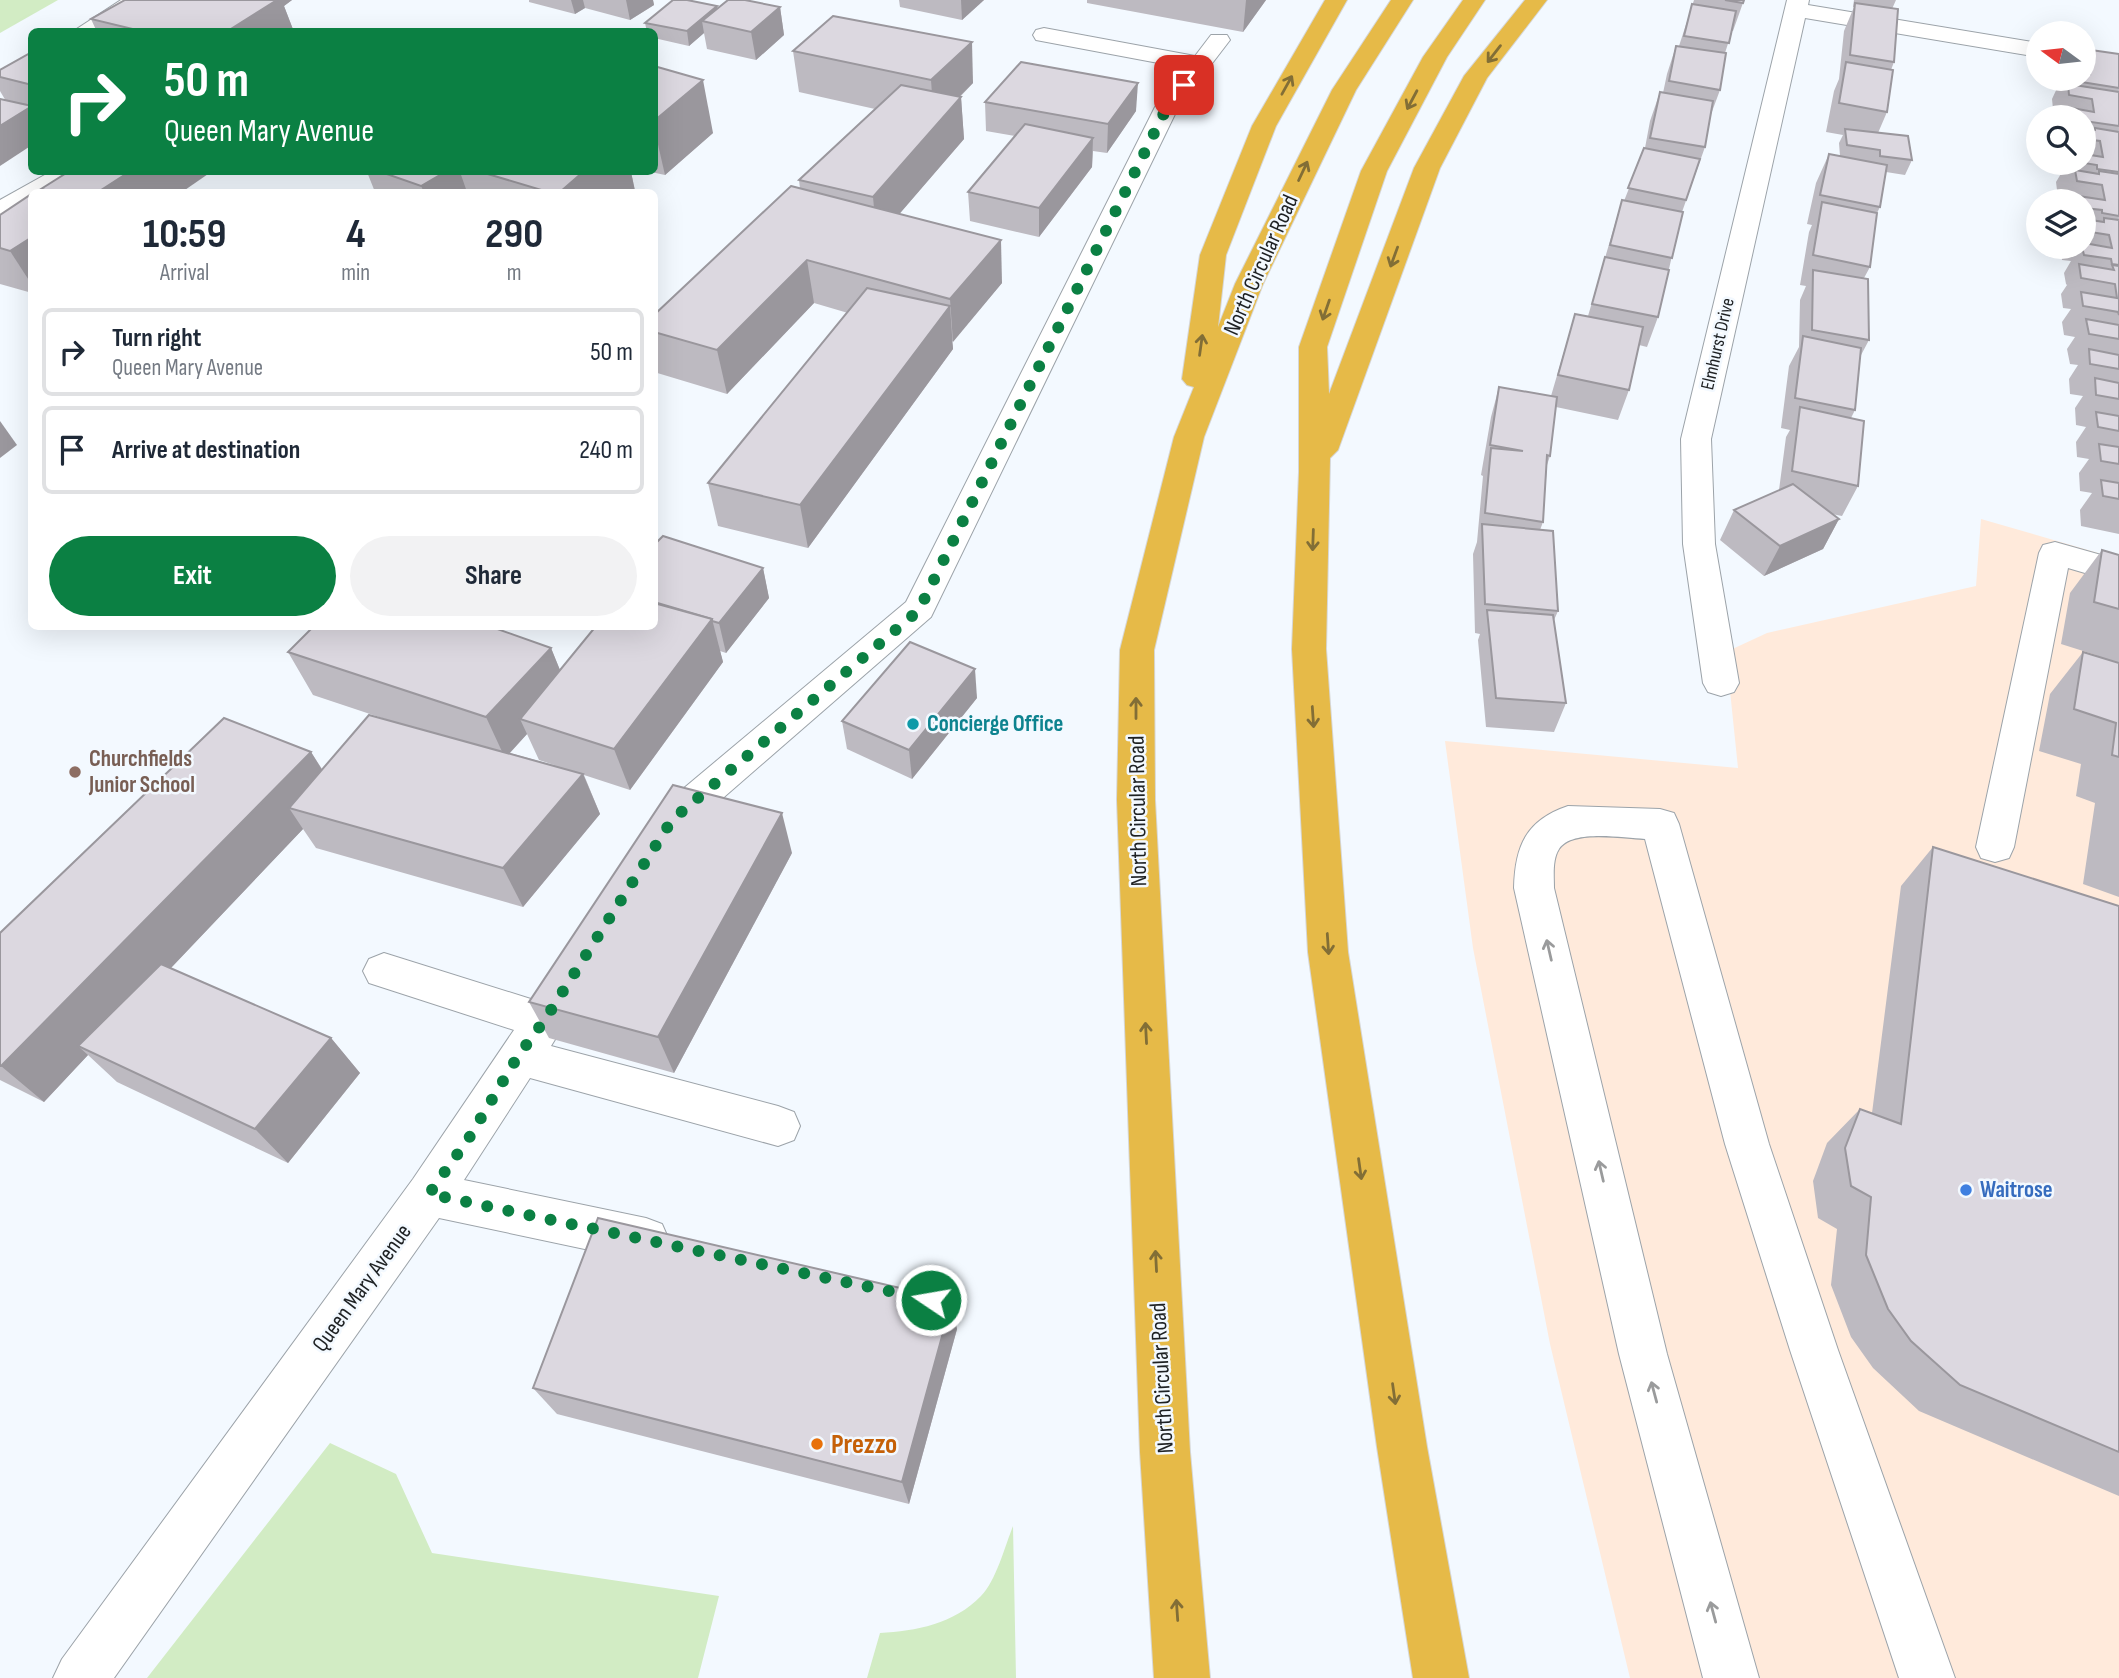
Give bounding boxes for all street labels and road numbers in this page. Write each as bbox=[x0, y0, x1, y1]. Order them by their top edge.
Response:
street label: North Circular Road bbox=[1218, 190, 1304, 340]
street label: Elmhurst Drive bbox=[1696, 296, 1740, 392]
street label: North Circular Road bbox=[1123, 735, 1153, 887]
street label: Queen Mary Avenue bbox=[306, 1219, 418, 1357]
street label: North Circular Road bbox=[1144, 1302, 1180, 1454]

